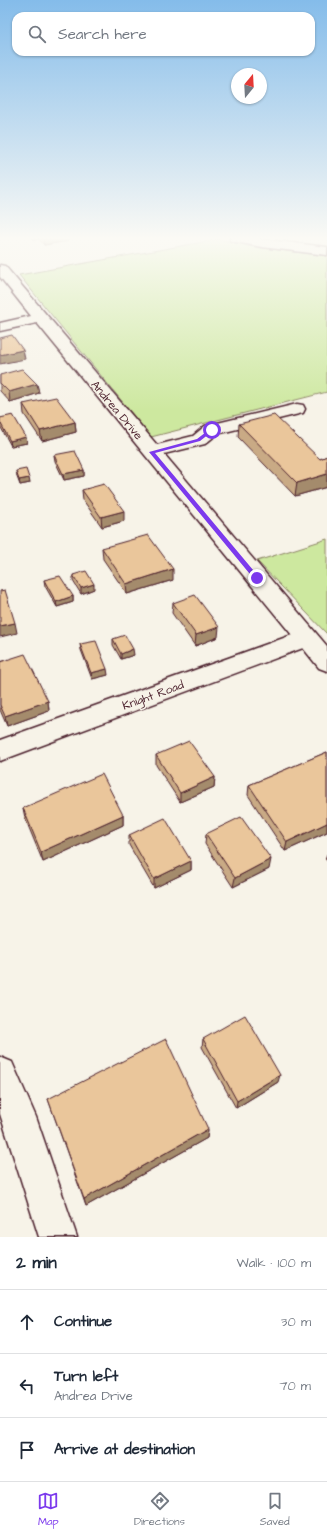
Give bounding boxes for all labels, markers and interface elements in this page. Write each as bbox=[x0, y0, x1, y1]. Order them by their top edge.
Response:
search box bbox=[12, 12, 315, 56]
icon: search bbox=[26, 23, 48, 45]
text: Search here bbox=[58, 24, 147, 45]
north arrow bbox=[231, 68, 267, 104]
street label: Andrea Drive bbox=[87, 377, 147, 444]
route start bbox=[203, 421, 221, 439]
route end bbox=[248, 569, 266, 587]
street label: Knight Road bbox=[120, 676, 187, 715]
text: 2 min bbox=[16, 1251, 57, 1275]
text: Walk · 100 m bbox=[237, 1254, 311, 1272]
icon: ahead bbox=[16, 1311, 38, 1333]
text: Continue bbox=[54, 1311, 112, 1332]
text: 30 m bbox=[281, 1313, 311, 1331]
text: Turn left bbox=[54, 1366, 118, 1387]
icon: left bbox=[16, 1375, 38, 1397]
text: 70 m bbox=[279, 1377, 311, 1395]
text: Andrea Drive bbox=[54, 1387, 133, 1405]
icon: arrive bbox=[16, 1439, 38, 1461]
text: Arrive at destination bbox=[54, 1439, 195, 1460]
tab: Map bbox=[37, 1490, 59, 1529]
tab: Directions bbox=[134, 1490, 185, 1529]
tab: Saved bbox=[260, 1490, 290, 1529]

